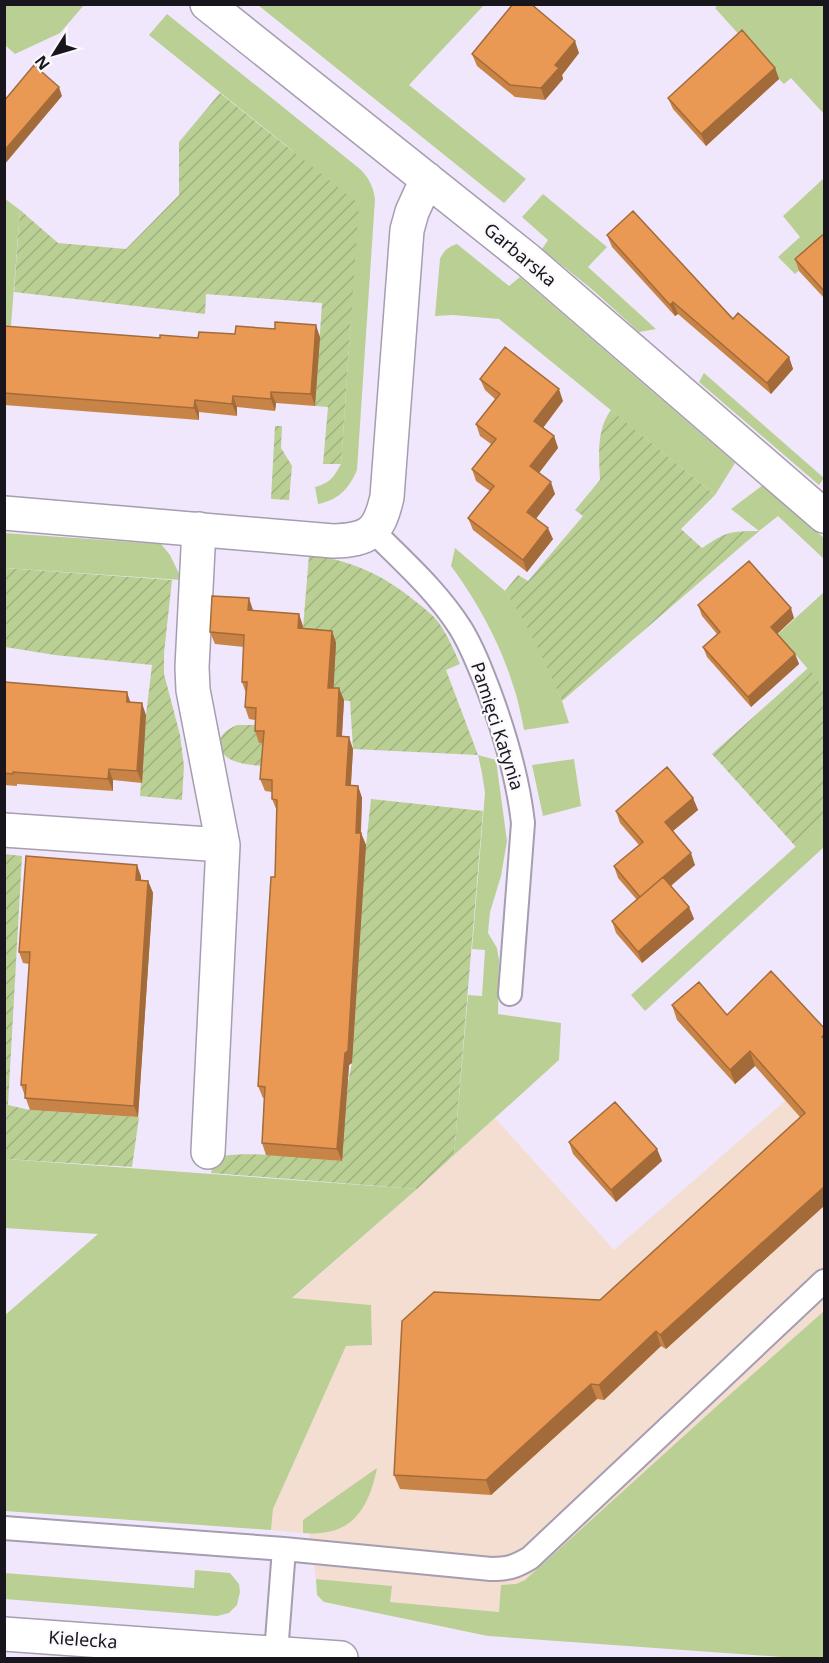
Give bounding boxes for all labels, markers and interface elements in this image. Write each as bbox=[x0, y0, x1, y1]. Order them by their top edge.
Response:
north arrow bbox=[24, 24, 84, 84]
text: N bbox=[29, 51, 55, 75]
street label: Garbarska bbox=[479, 217, 562, 292]
street label: Pamięci Katynia bbox=[466, 659, 530, 793]
street label: Kielecka bbox=[48, 1625, 118, 1653]

